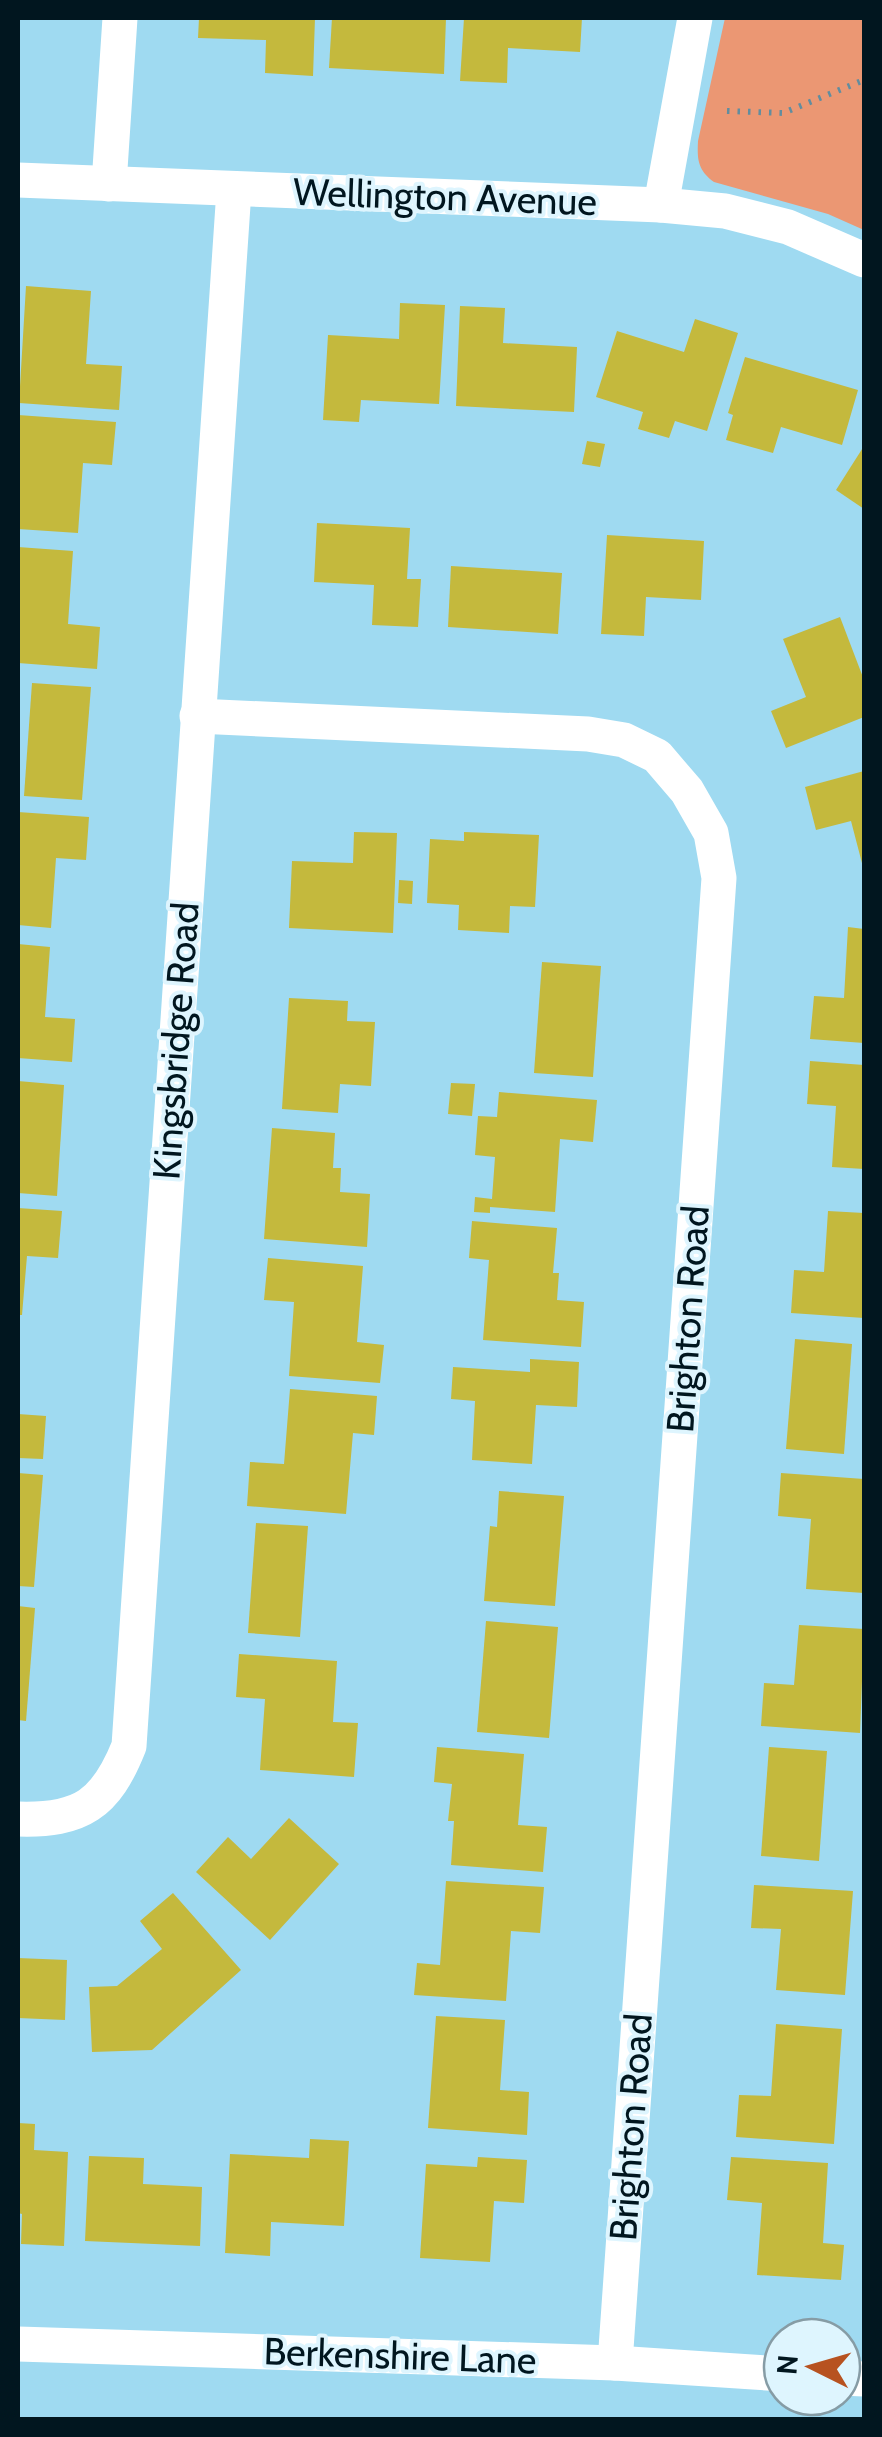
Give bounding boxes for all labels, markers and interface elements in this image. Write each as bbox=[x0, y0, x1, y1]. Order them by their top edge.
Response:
street label: Wellington Avenue bbox=[292, 168, 598, 225]
street label: Kingsbridge Road bbox=[142, 901, 209, 1181]
street label: Brighton Road bbox=[656, 1204, 719, 1434]
street label: Brighton Road bbox=[599, 2012, 662, 2242]
north arrow bbox=[762, 2317, 862, 2417]
street label: Berkenshire Lane bbox=[263, 2327, 537, 2384]
text: N bbox=[769, 2353, 805, 2376]

